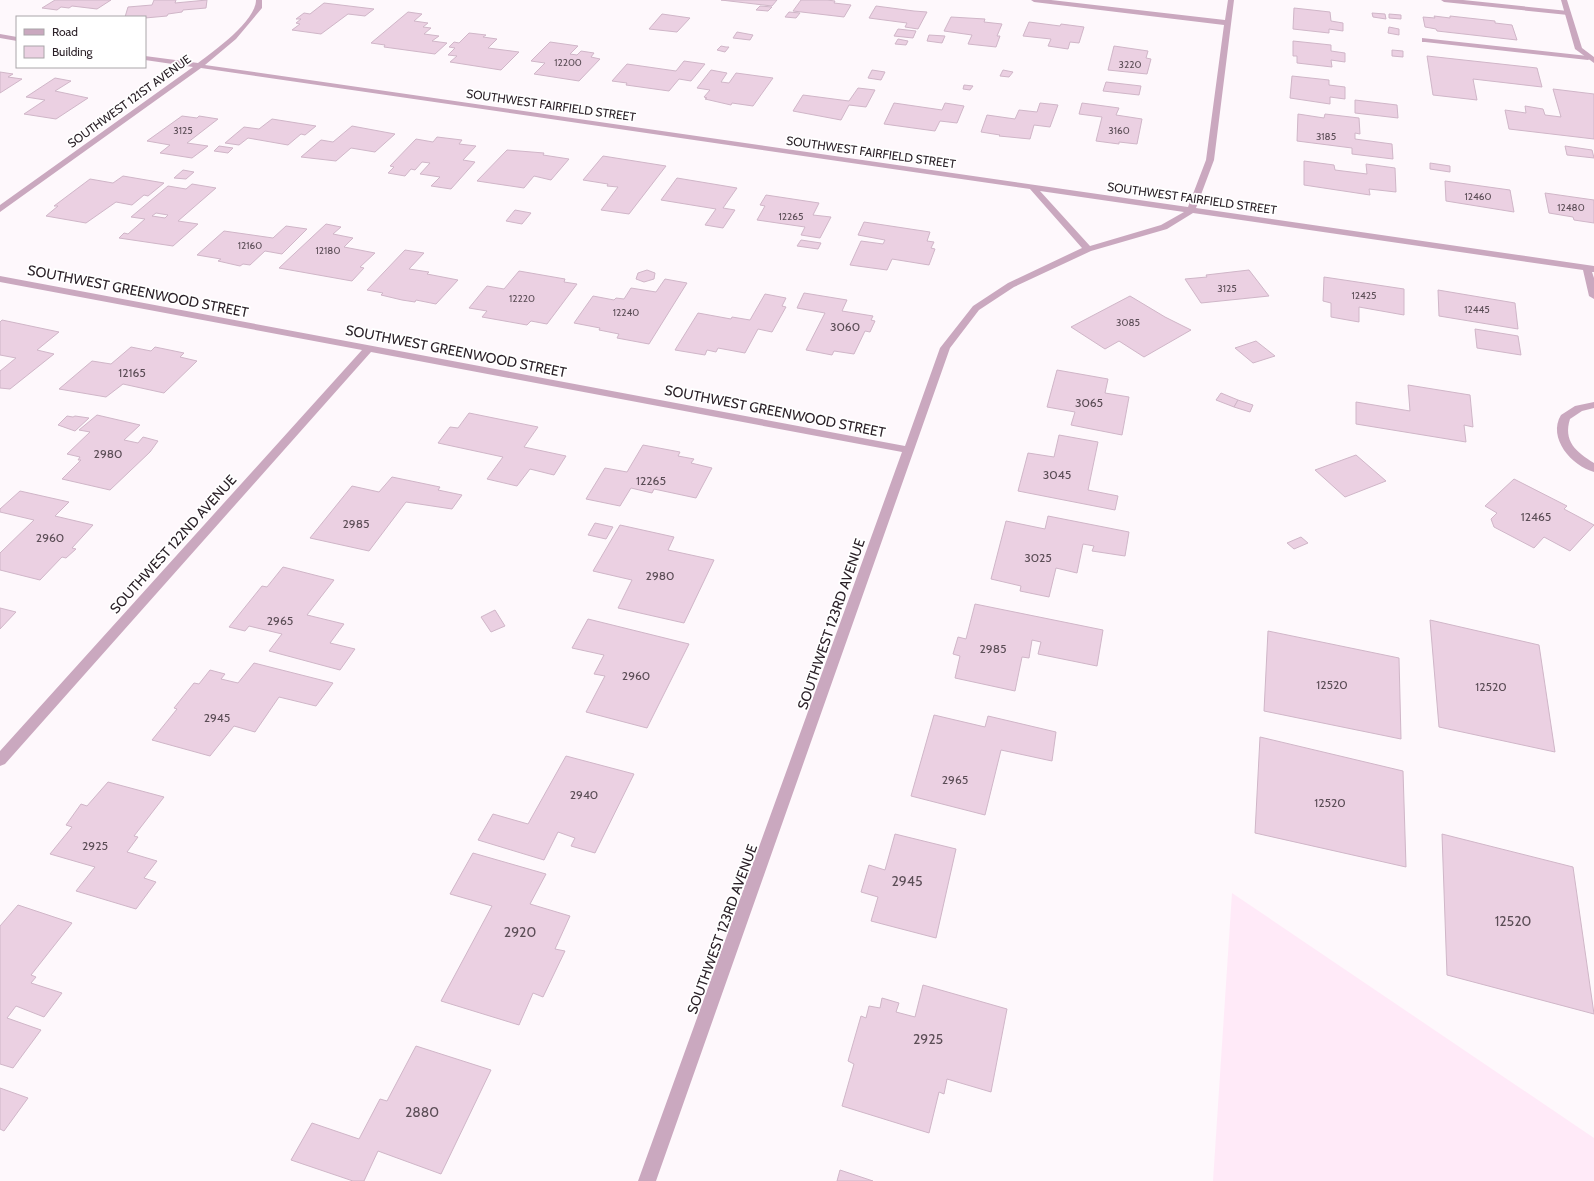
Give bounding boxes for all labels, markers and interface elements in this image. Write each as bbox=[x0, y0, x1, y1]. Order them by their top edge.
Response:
legend bbox=[16, 16, 146, 68]
text: Road bbox=[52, 24, 78, 39]
text: Building bbox=[52, 44, 94, 59]
street label: SOUTHWEST 121ST AVENUE bbox=[64, 51, 194, 151]
house number: 12200 bbox=[554, 56, 582, 69]
house number: 3220 bbox=[1119, 58, 1141, 71]
street label: SOUTHWEST FAIRFIELD STREET bbox=[465, 86, 637, 124]
house number: 3125 bbox=[173, 124, 193, 137]
house number: 3160 bbox=[1108, 124, 1130, 137]
house number: 3185 bbox=[1316, 130, 1336, 143]
street label: SOUTHWEST FAIRFIELD STREET bbox=[785, 133, 957, 171]
street label: SOUTHWEST FAIRFIELD STREET bbox=[1106, 179, 1278, 217]
house number: 12460 bbox=[1465, 190, 1491, 203]
house number: 12480 bbox=[1557, 201, 1585, 214]
house number: 12265 bbox=[779, 210, 803, 223]
house number: 12160 bbox=[238, 239, 262, 252]
house number: 12180 bbox=[316, 244, 340, 257]
street label: SOUTHWEST GREENWOOD STREET bbox=[26, 261, 250, 321]
house number: 3125 bbox=[1217, 282, 1237, 295]
house number: 12425 bbox=[1352, 289, 1376, 302]
house number: 12220 bbox=[509, 292, 535, 305]
house number: 12445 bbox=[1464, 303, 1490, 316]
house number: 12240 bbox=[613, 306, 639, 319]
house number: 3085 bbox=[1116, 316, 1140, 329]
house number: 3060 bbox=[830, 319, 860, 334]
street label: SOUTHWEST GREENWOOD STREET bbox=[344, 321, 568, 381]
house number: 12165 bbox=[118, 365, 146, 380]
street label: SOUTHWEST GREENWOOD STREET bbox=[663, 381, 887, 441]
house number: 3065 bbox=[1075, 395, 1103, 410]
house number: 2980 bbox=[94, 446, 122, 461]
house number: 3045 bbox=[1043, 467, 1071, 482]
street label: SOUTHWEST 122ND AVENUE bbox=[106, 471, 240, 617]
house number: 12265 bbox=[636, 473, 666, 488]
house number: 12465 bbox=[1521, 509, 1551, 524]
house number: 2985 bbox=[343, 516, 369, 531]
house number: 2960 bbox=[36, 530, 64, 545]
street label: SOUTHWEST 123RD AVENUE bbox=[793, 536, 869, 712]
house number: 3025 bbox=[1024, 550, 1052, 565]
house number: 2980 bbox=[646, 568, 674, 583]
house number: 2965 bbox=[267, 613, 293, 628]
house number: 2985 bbox=[980, 641, 1006, 656]
house number: 2960 bbox=[622, 668, 650, 683]
house number: 12520 bbox=[1316, 677, 1348, 692]
house number: 12520 bbox=[1475, 679, 1507, 694]
house number: 2945 bbox=[204, 710, 230, 725]
house number: 2965 bbox=[942, 772, 968, 787]
house number: 2940 bbox=[570, 787, 598, 802]
house number: 12520 bbox=[1314, 795, 1346, 810]
house number: 2925 bbox=[82, 838, 108, 853]
street label: SOUTHWEST 123RD AVENUE bbox=[683, 841, 761, 1016]
house number: 2945 bbox=[892, 872, 922, 890]
house number: 12520 bbox=[1495, 912, 1532, 930]
house number: 2920 bbox=[504, 923, 536, 941]
house number: 2925 bbox=[913, 1030, 943, 1048]
house number: 2880 bbox=[405, 1103, 439, 1121]

